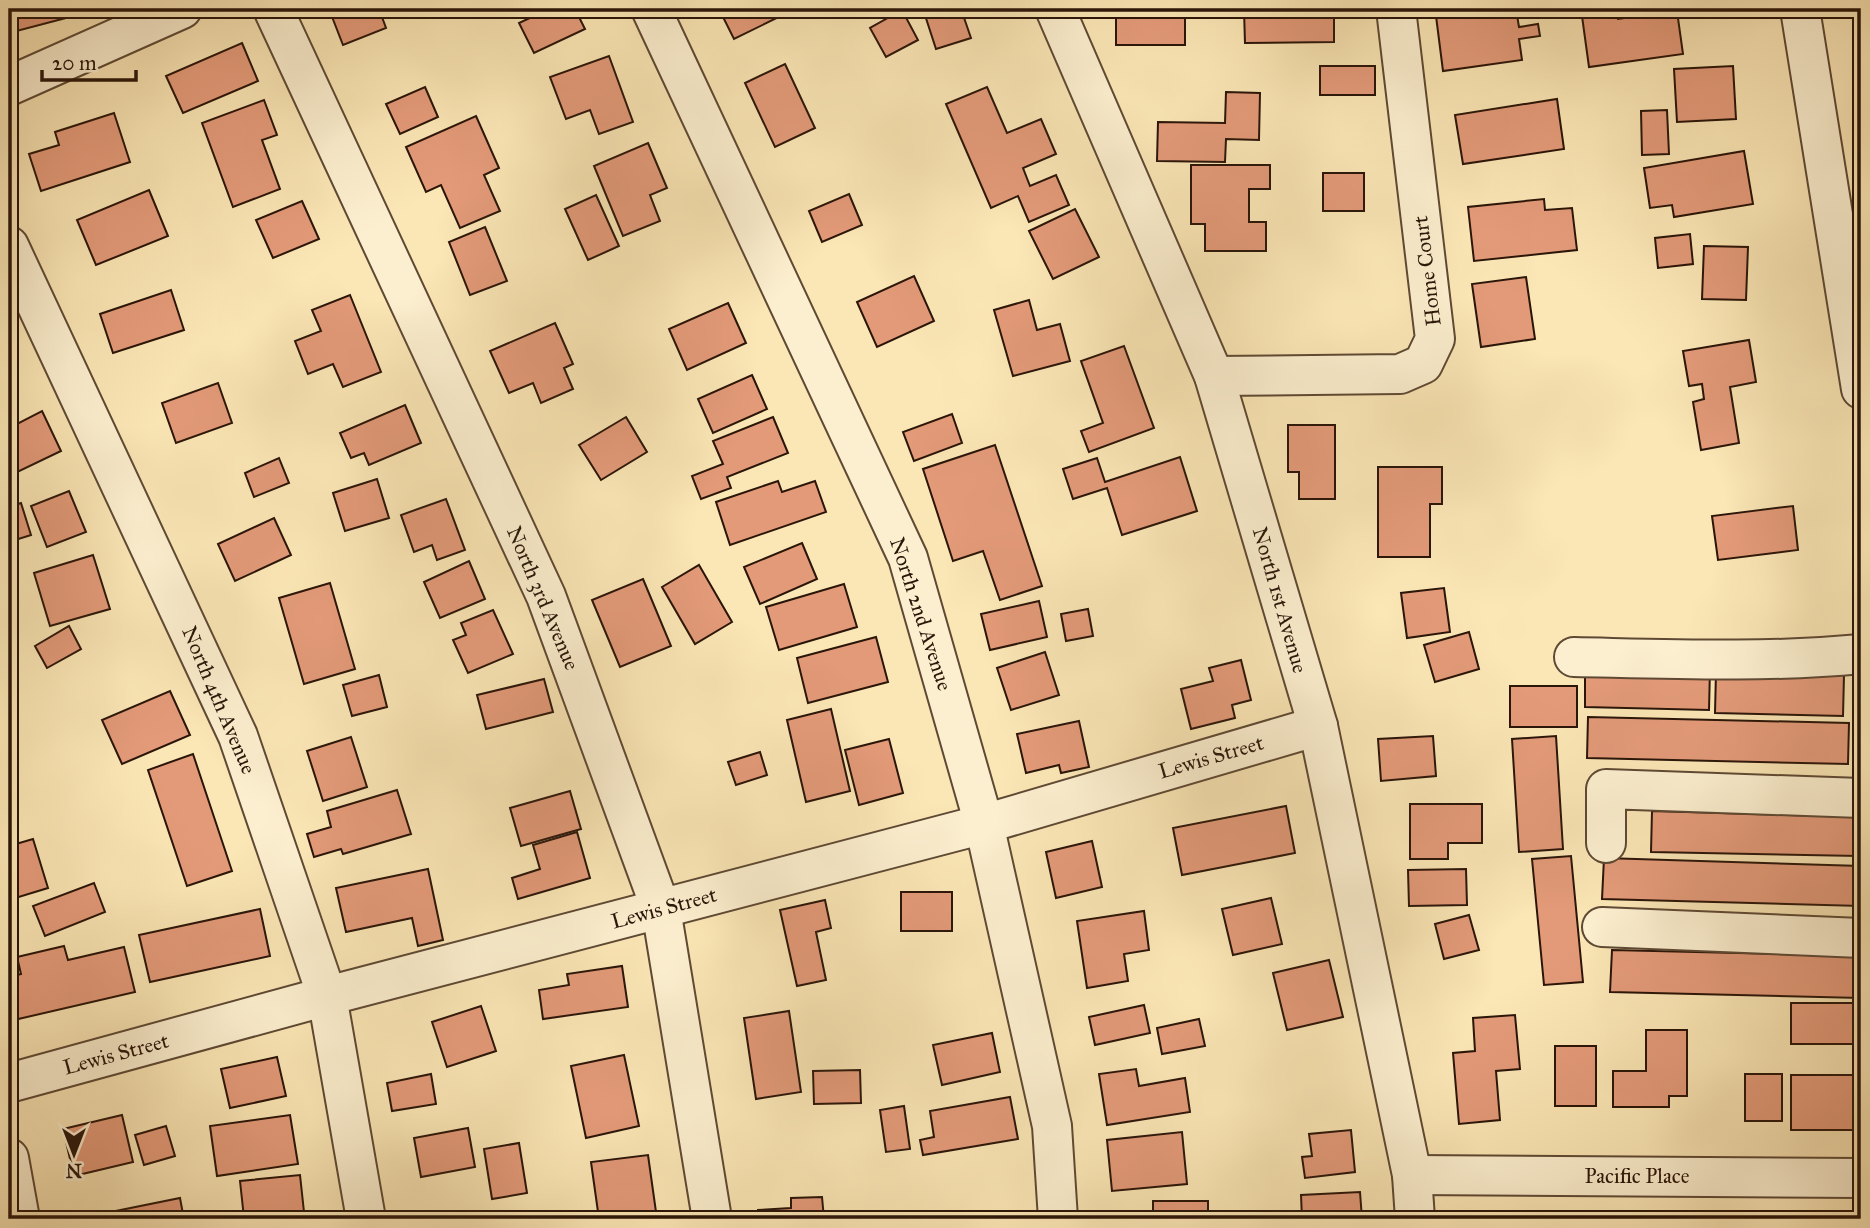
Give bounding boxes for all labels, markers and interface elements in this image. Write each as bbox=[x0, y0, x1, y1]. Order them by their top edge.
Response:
scale bar bbox=[42, 38, 136, 82]
text: 20 m bbox=[52, 50, 97, 76]
street label: Home Court bbox=[1407, 214, 1447, 328]
street label: North 3rd Avenue bbox=[501, 522, 585, 674]
street label: North 1st Avenue bbox=[1247, 524, 1313, 676]
street label: North 2nd Avenue bbox=[884, 534, 958, 694]
street label: North 4th Avenue bbox=[176, 622, 262, 778]
street label: Lewis Street bbox=[1155, 729, 1267, 784]
street label: Lewis Street bbox=[608, 881, 720, 935]
street label: Lewis Street bbox=[60, 1027, 172, 1081]
north arrow bbox=[38, 1120, 108, 1190]
text: N bbox=[66, 1159, 82, 1182]
street label: Pacific Place bbox=[1585, 1163, 1690, 1189]

